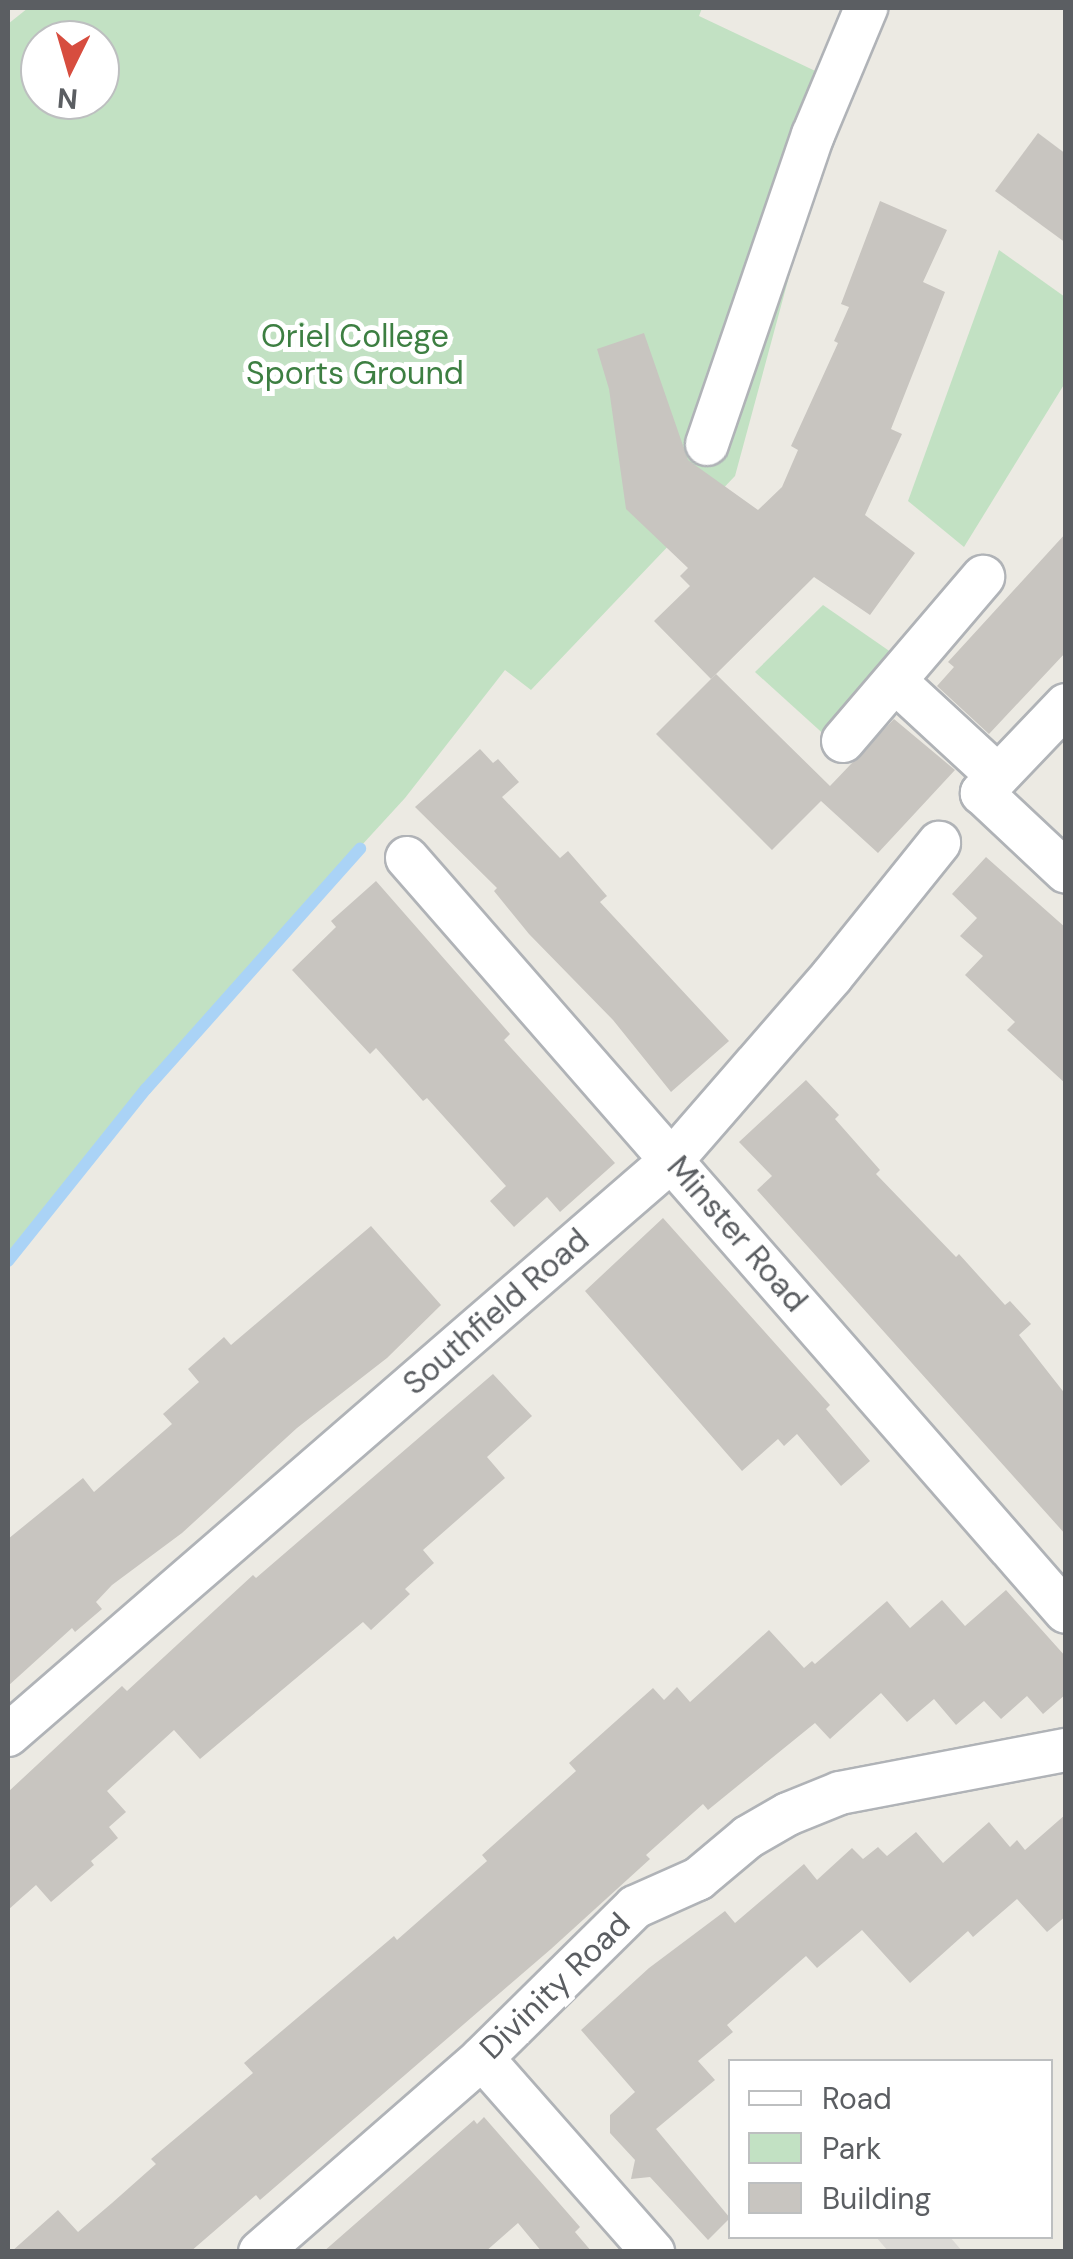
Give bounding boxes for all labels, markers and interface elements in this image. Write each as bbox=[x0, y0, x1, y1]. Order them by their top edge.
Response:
north arrow bbox=[20, 20, 120, 120]
text: N bbox=[56, 79, 79, 118]
park label: Oriel College Sports Ground bbox=[246, 318, 464, 393]
street label: Minster Road bbox=[659, 1148, 815, 1320]
street label: Southfield Road bbox=[395, 1221, 597, 1403]
street label: Divinity Road bbox=[472, 1905, 638, 2067]
legend bbox=[728, 2059, 1053, 2239]
text: Road bbox=[822, 2079, 892, 2118]
text: Park bbox=[822, 2129, 881, 2168]
text: Building bbox=[822, 2179, 931, 2218]

